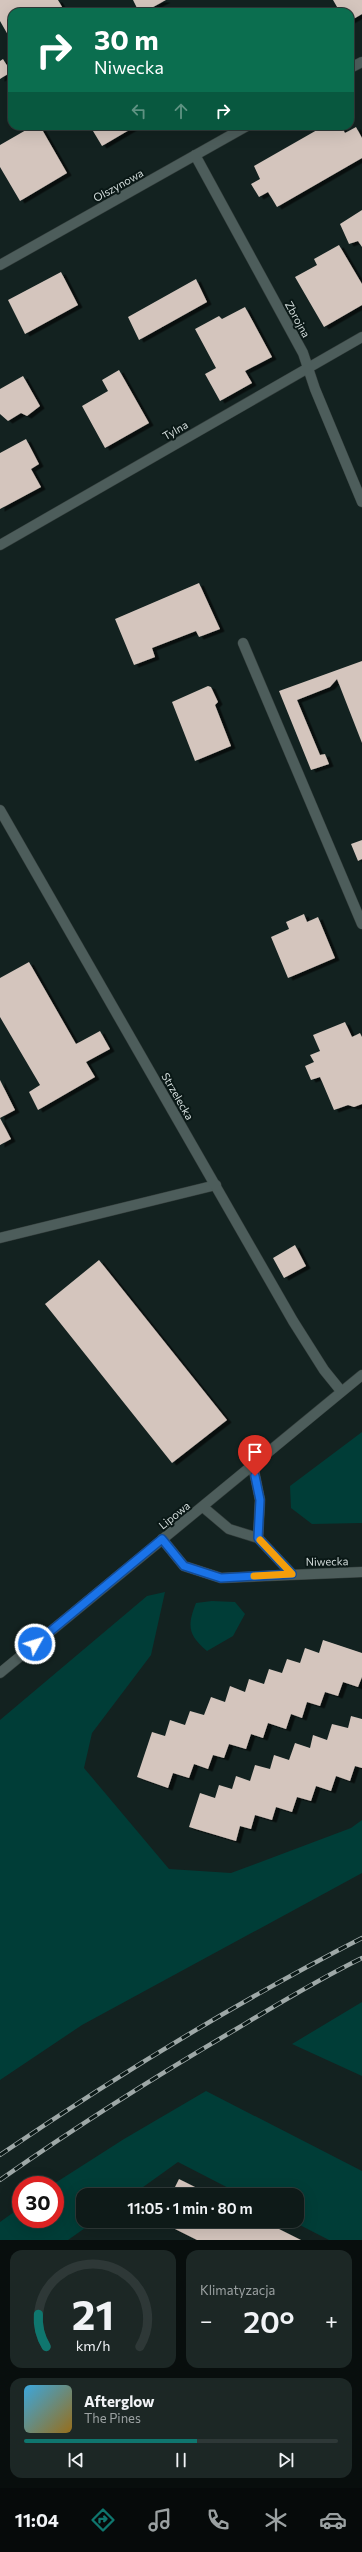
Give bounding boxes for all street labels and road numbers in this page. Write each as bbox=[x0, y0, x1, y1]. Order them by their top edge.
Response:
street label: Olszynowa bbox=[91, 166, 145, 204]
street label: Zbrojna bbox=[283, 299, 313, 339]
street label: Tylna bbox=[160, 418, 190, 442]
street label: Strzelecka bbox=[159, 1070, 197, 1122]
street label: Lipowa bbox=[156, 1498, 192, 1532]
street label: Niwecka bbox=[306, 1554, 348, 1568]

